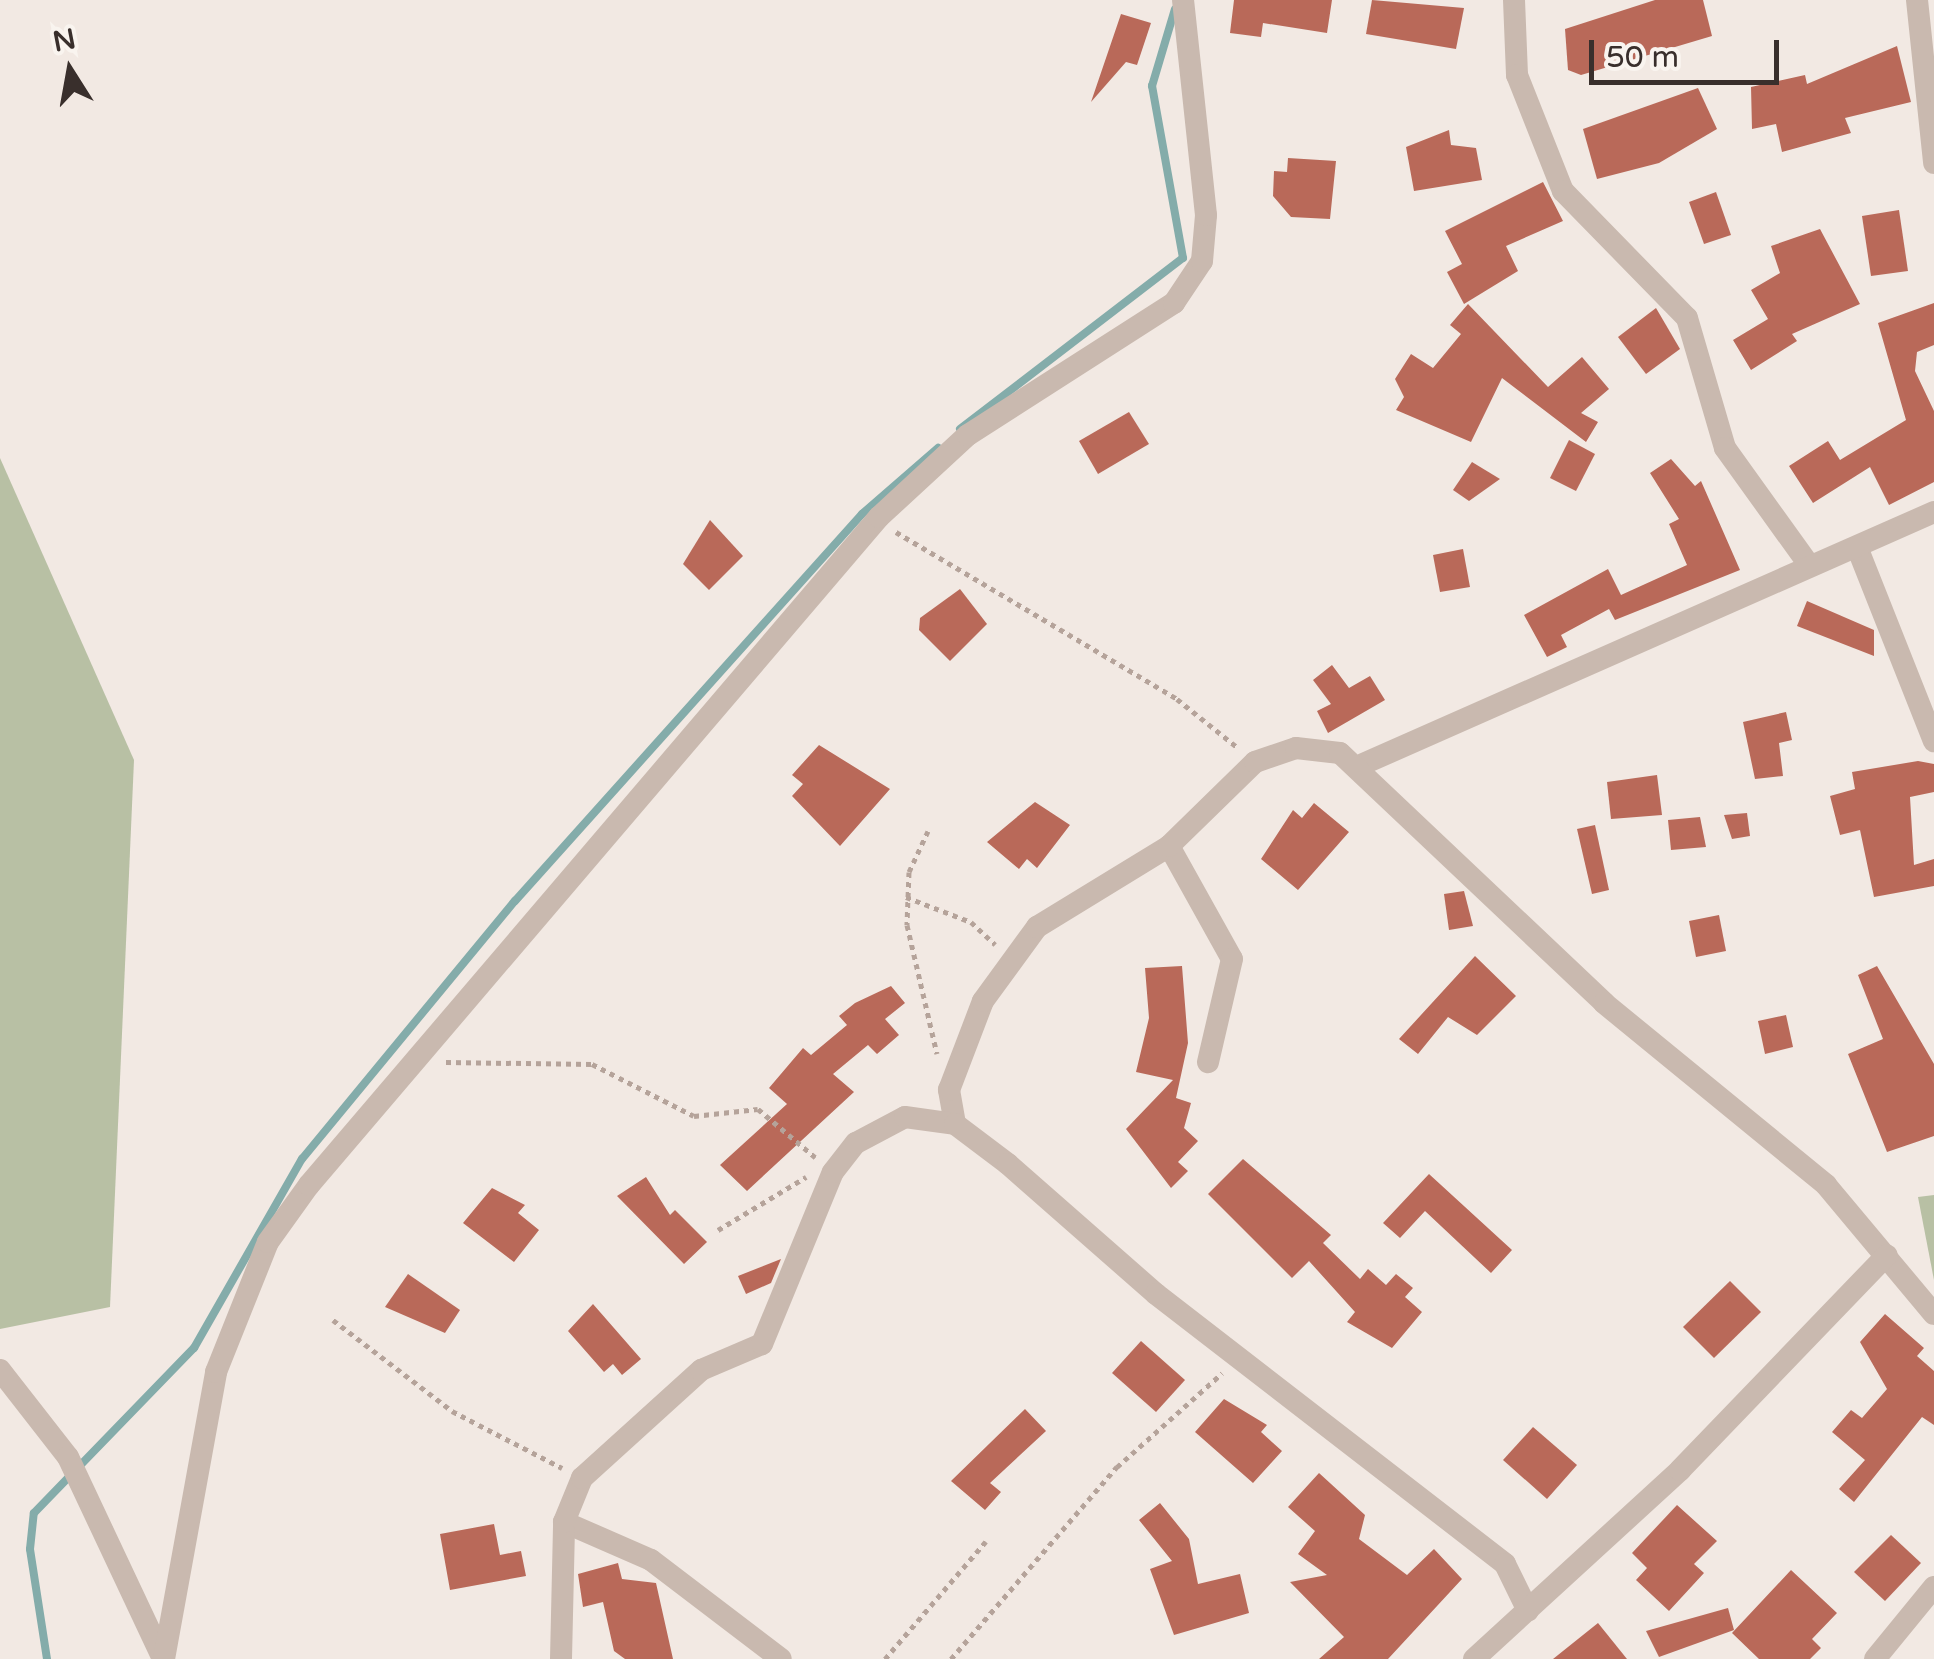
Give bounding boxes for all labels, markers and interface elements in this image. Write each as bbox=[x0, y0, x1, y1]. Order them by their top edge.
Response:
north arrow bbox=[20, 20, 120, 120]
scale bar bbox=[1594, 20, 1784, 82]
text: N bbox=[50, 22, 79, 59]
text: 50 m bbox=[1606, 39, 1679, 76]

